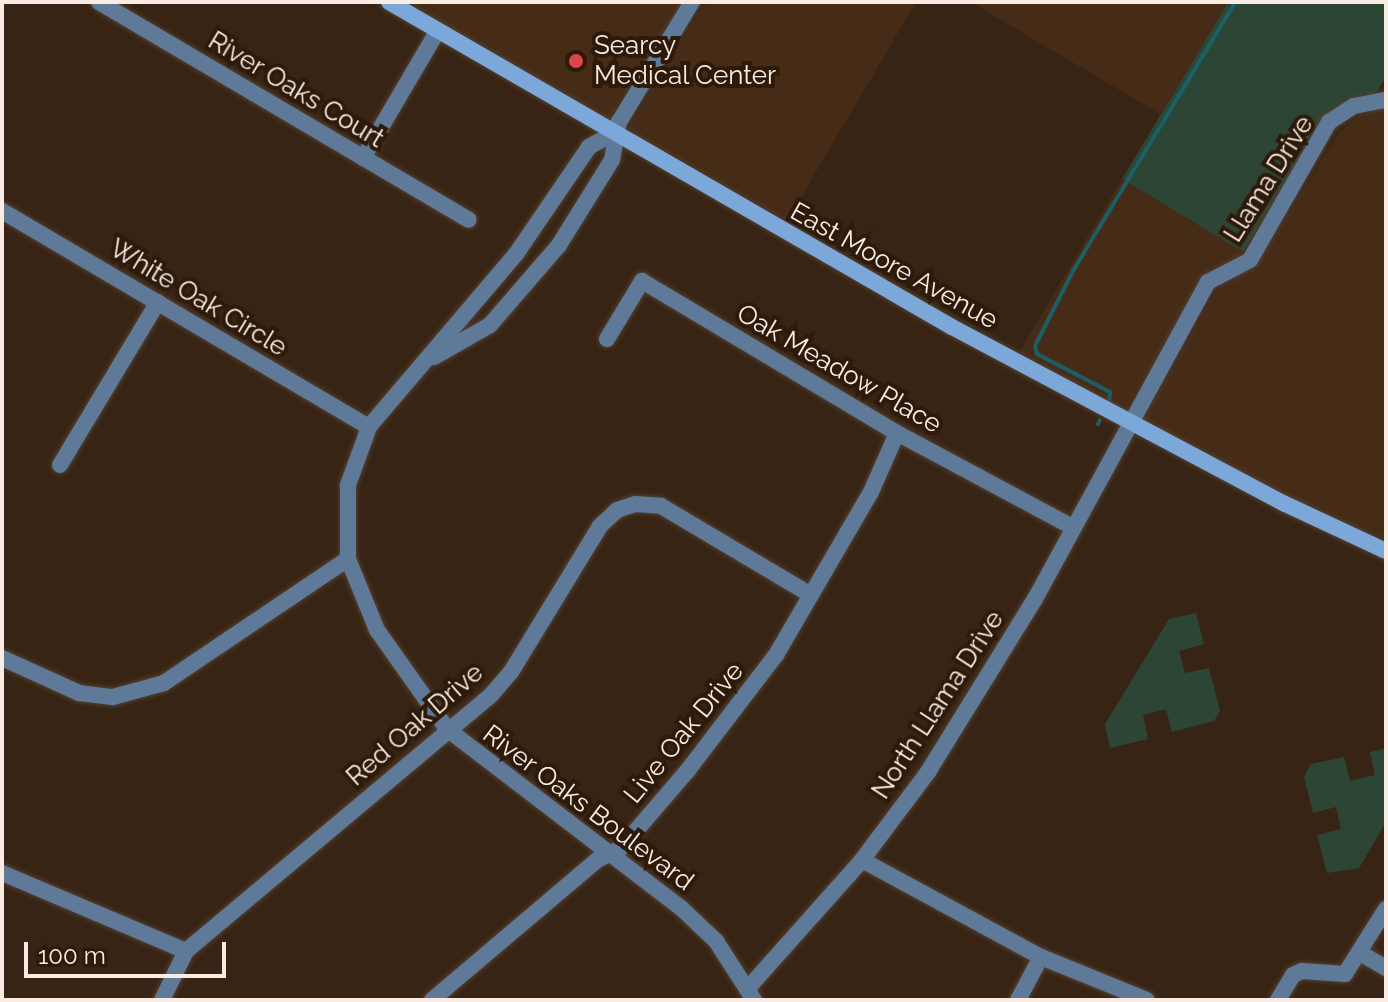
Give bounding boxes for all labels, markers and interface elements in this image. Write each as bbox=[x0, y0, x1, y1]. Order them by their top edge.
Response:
street label: River Oaks Court bbox=[202, 25, 390, 155]
place label: Searcy Medical Center bbox=[594, 30, 777, 92]
marker: Searcy Medical Center bbox=[565, 50, 587, 72]
street label: Llama Drive bbox=[1218, 110, 1320, 248]
street label: East Moore Avenue bbox=[784, 196, 1004, 336]
street label: White Oak Circle bbox=[104, 233, 292, 363]
street label: Oak Meadow Place bbox=[731, 298, 947, 440]
street label: North Llama Drive bbox=[866, 605, 1010, 805]
street label: Live Oak Drive bbox=[618, 656, 750, 810]
street label: Red Oak Drive bbox=[340, 657, 490, 793]
street label: River Oaks Boulevard bbox=[476, 718, 700, 898]
scale bar bbox=[28, 926, 230, 976]
text: 100 m bbox=[38, 941, 106, 970]

